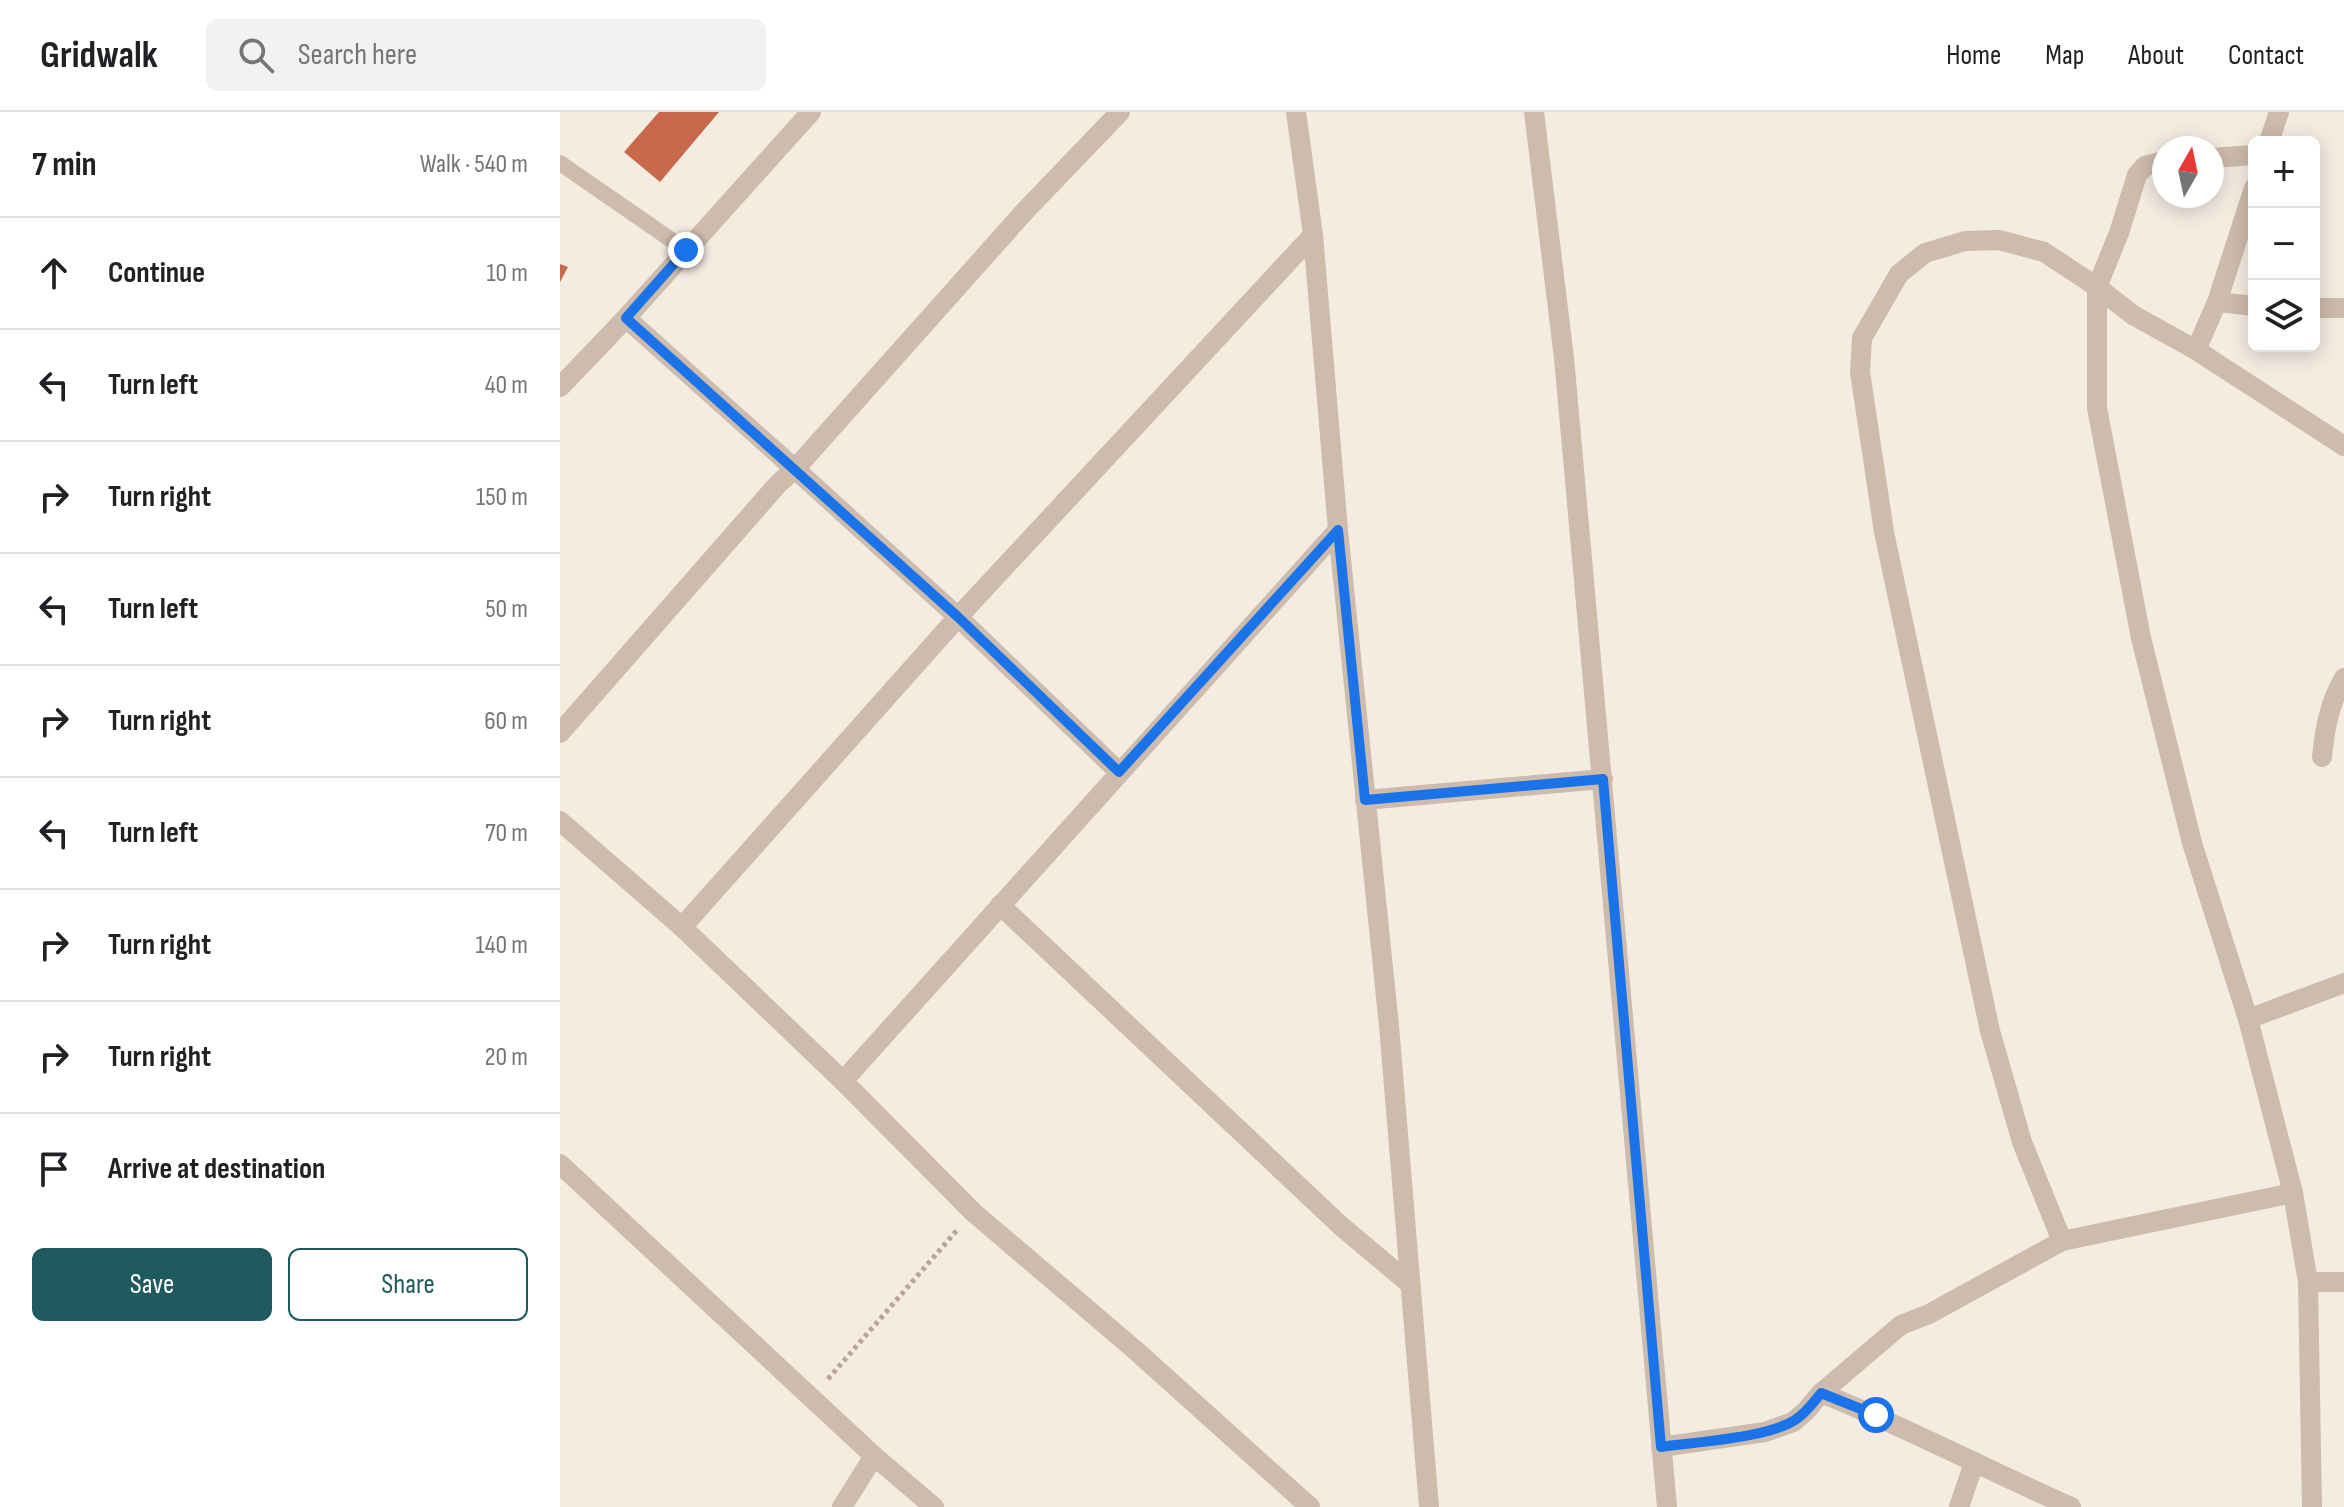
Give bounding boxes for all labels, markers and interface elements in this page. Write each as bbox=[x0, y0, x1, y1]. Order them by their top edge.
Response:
search box bbox=[206, 19, 766, 91]
text: Gridwalk bbox=[40, 33, 158, 78]
icon: search bbox=[234, 33, 278, 77]
text: Search here bbox=[298, 37, 417, 73]
text: Home bbox=[1946, 39, 2001, 72]
text: Map bbox=[2045, 39, 2084, 72]
text: About bbox=[2128, 39, 2184, 72]
text: Contact bbox=[2228, 39, 2304, 72]
north arrow bbox=[2152, 136, 2224, 208]
map controls bbox=[2248, 136, 2320, 352]
button: + bbox=[2248, 136, 2320, 208]
text: 7 min bbox=[32, 144, 97, 185]
text: Walk · 540 m bbox=[420, 149, 528, 180]
button: − bbox=[2248, 208, 2320, 280]
route end bbox=[668, 232, 704, 268]
icon: ahead bbox=[32, 251, 76, 295]
text: Continue bbox=[108, 255, 205, 291]
text: 10 m bbox=[486, 258, 528, 289]
button: layers bbox=[2248, 280, 2320, 352]
icon: left bbox=[32, 363, 76, 407]
text: Turn left bbox=[108, 367, 198, 403]
text: 40 m bbox=[485, 370, 528, 401]
icon: right bbox=[32, 475, 76, 519]
text: Turn right bbox=[108, 479, 211, 515]
text: 150 m bbox=[476, 482, 528, 513]
icon: left bbox=[32, 587, 76, 631]
text: Turn left bbox=[108, 591, 198, 627]
text: 50 m bbox=[485, 594, 528, 625]
icon: right bbox=[32, 699, 76, 743]
text: Turn right bbox=[108, 703, 211, 739]
text: 60 m bbox=[484, 706, 528, 737]
icon: left bbox=[32, 811, 76, 855]
text: Turn left bbox=[108, 815, 198, 851]
text: 70 m bbox=[485, 818, 528, 849]
icon: right bbox=[32, 923, 76, 967]
text: Turn right bbox=[108, 927, 211, 963]
text: 140 m bbox=[476, 930, 528, 961]
icon: right bbox=[32, 1035, 76, 1079]
text: Turn right bbox=[108, 1039, 211, 1075]
text: 20 m bbox=[485, 1042, 528, 1073]
icon: arrive bbox=[32, 1147, 76, 1191]
text: Arrive at destination bbox=[108, 1151, 325, 1187]
button: Save bbox=[32, 1248, 272, 1321]
button: Share bbox=[288, 1248, 528, 1321]
route start bbox=[1858, 1397, 1894, 1433]

